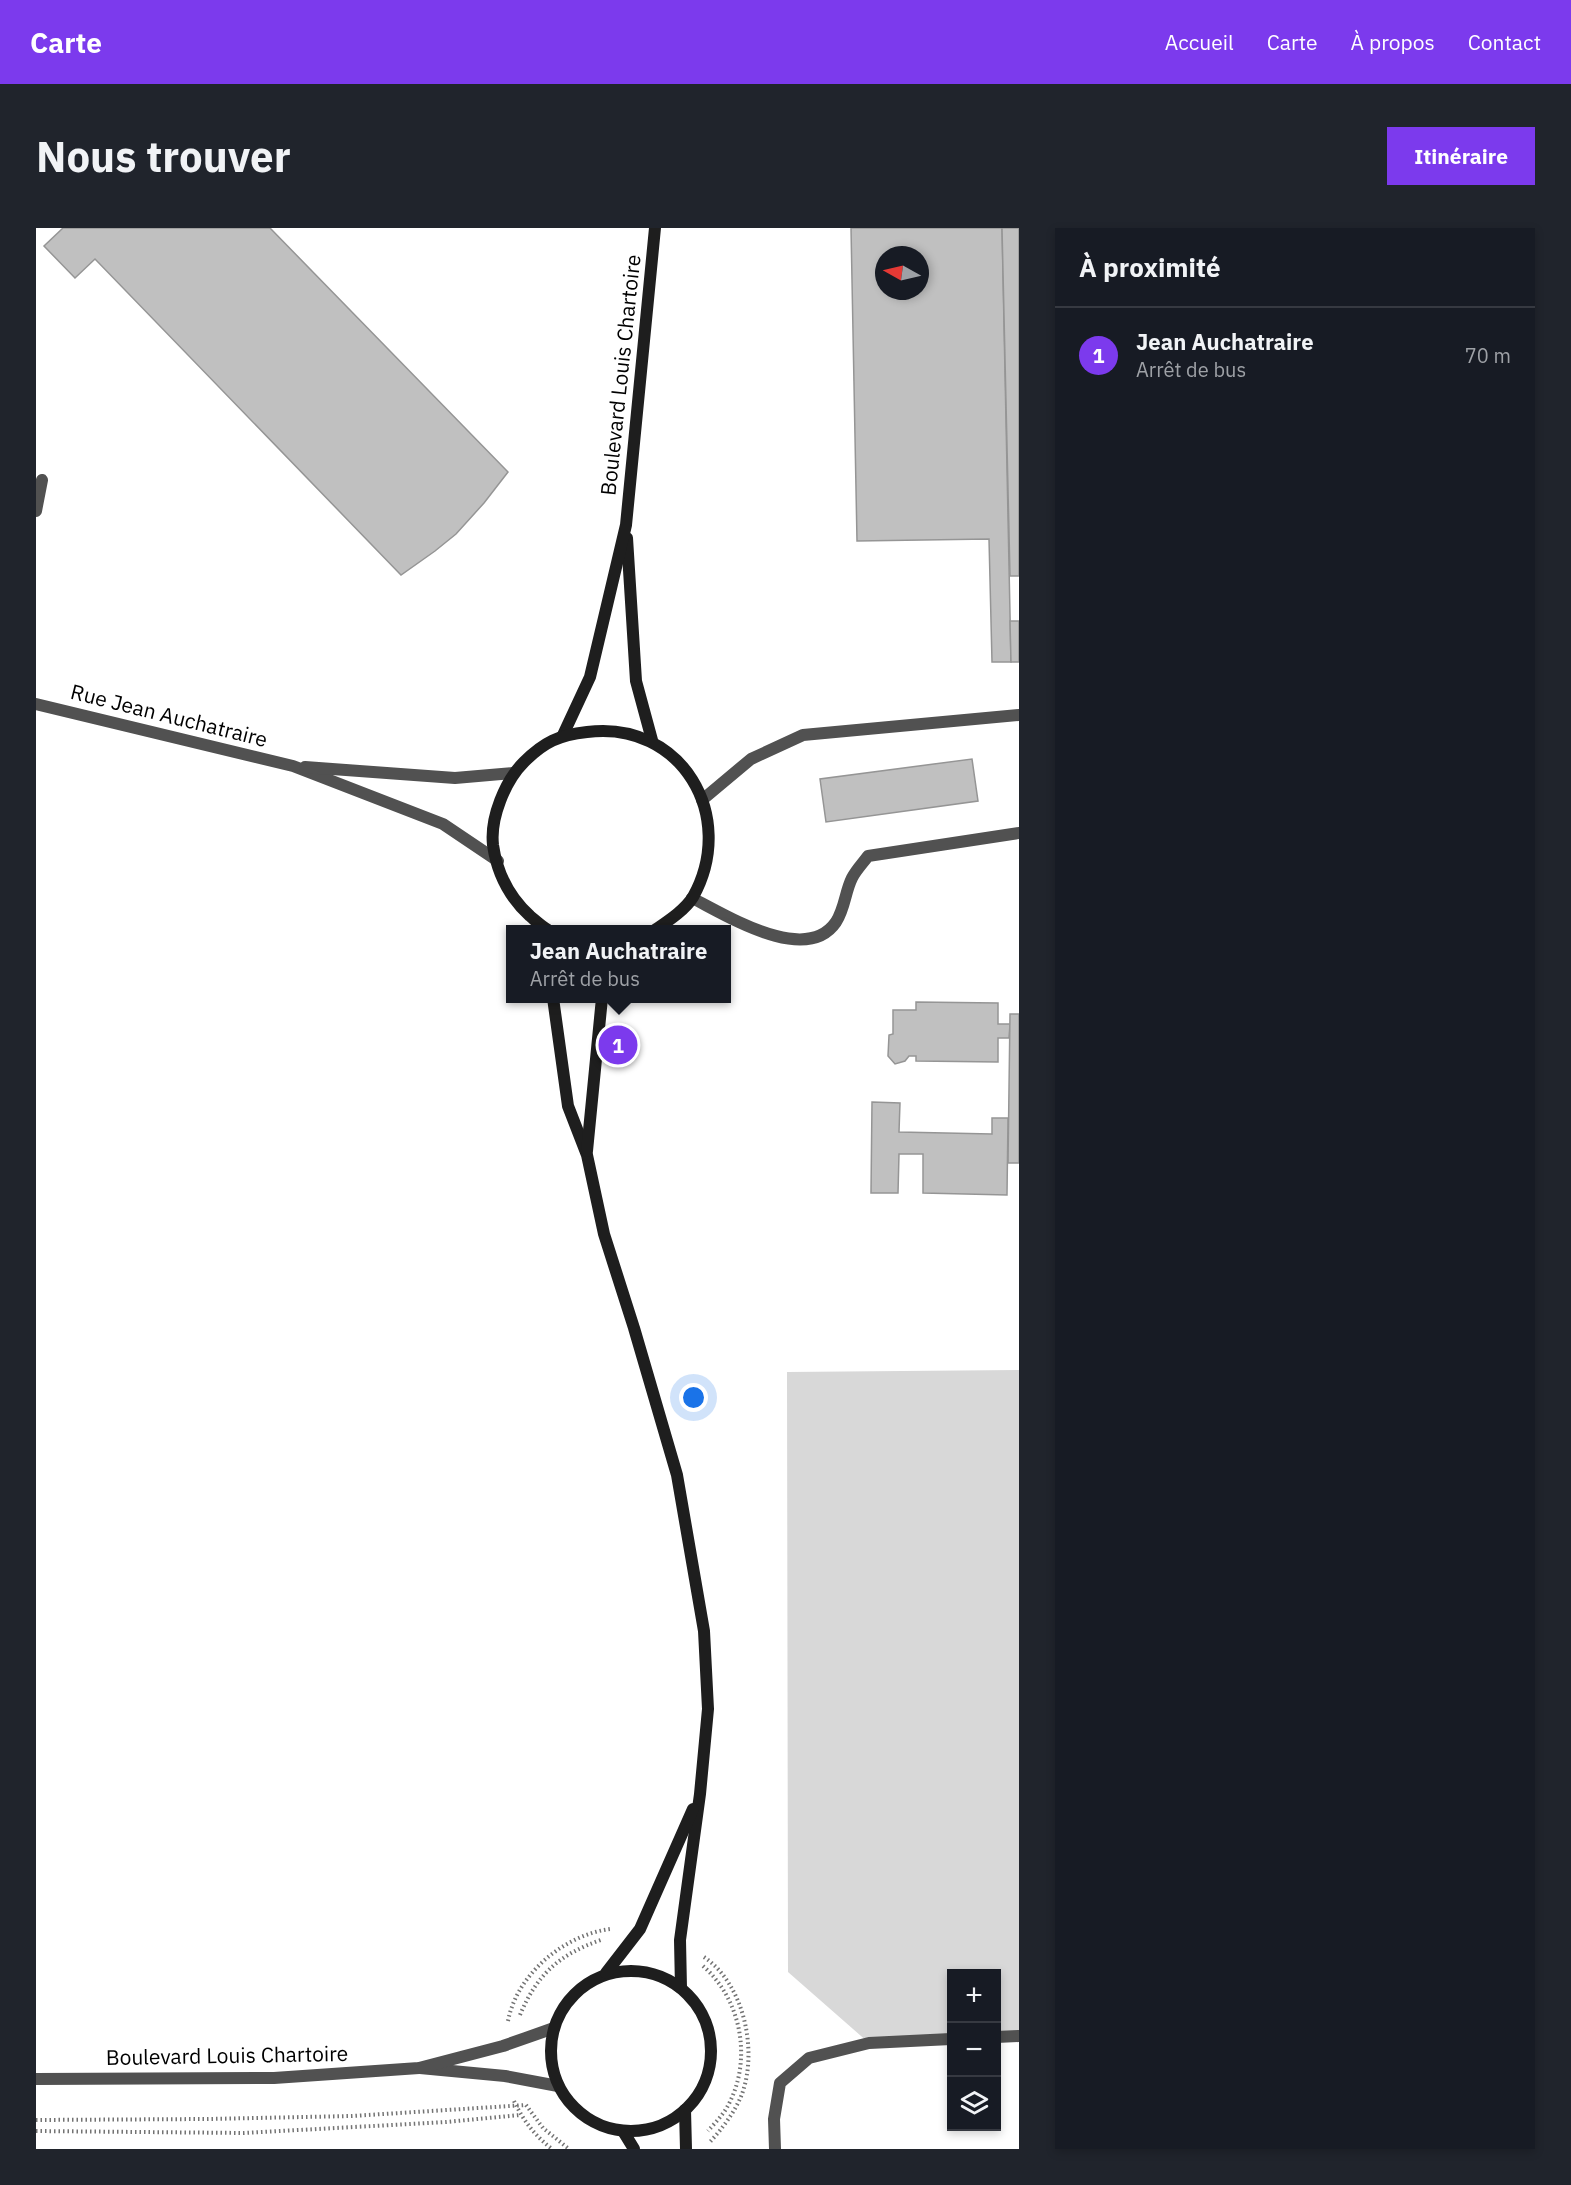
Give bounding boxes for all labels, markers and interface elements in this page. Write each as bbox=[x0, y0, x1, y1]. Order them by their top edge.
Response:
text: Carte bbox=[30, 24, 102, 61]
text: Accueil bbox=[1165, 28, 1234, 56]
text: Carte bbox=[1267, 28, 1318, 56]
text: À propos bbox=[1351, 28, 1435, 56]
text: Contact bbox=[1468, 28, 1541, 56]
button: Itinéraire bbox=[1387, 127, 1535, 185]
text: Nous trouver bbox=[36, 129, 291, 184]
north arrow bbox=[875, 246, 929, 300]
text: À proximité bbox=[1079, 250, 1221, 284]
street label: Boulevard Louis Chartoire bbox=[593, 253, 647, 497]
text: Jean Auchatraire bbox=[1136, 327, 1314, 356]
text: 1 bbox=[1093, 342, 1105, 369]
text: 70 m bbox=[1465, 342, 1511, 369]
text: Arrêt de bus bbox=[1136, 356, 1246, 383]
street label: Rue Jean Auchatraire bbox=[68, 677, 271, 753]
popup bbox=[506, 925, 731, 1003]
text: Jean Auchatraire bbox=[530, 936, 707, 965]
text: Arrêt de bus bbox=[530, 965, 640, 992]
pin: 1 bbox=[598, 1022, 638, 1068]
your location bbox=[679, 1383, 708, 1412]
map controls bbox=[947, 1969, 1001, 2131]
button: + bbox=[947, 1969, 1001, 2023]
button: − bbox=[947, 2023, 1001, 2077]
street label: Boulevard Louis Chartoire bbox=[106, 2039, 348, 2071]
button: layers bbox=[947, 2077, 1001, 2131]

